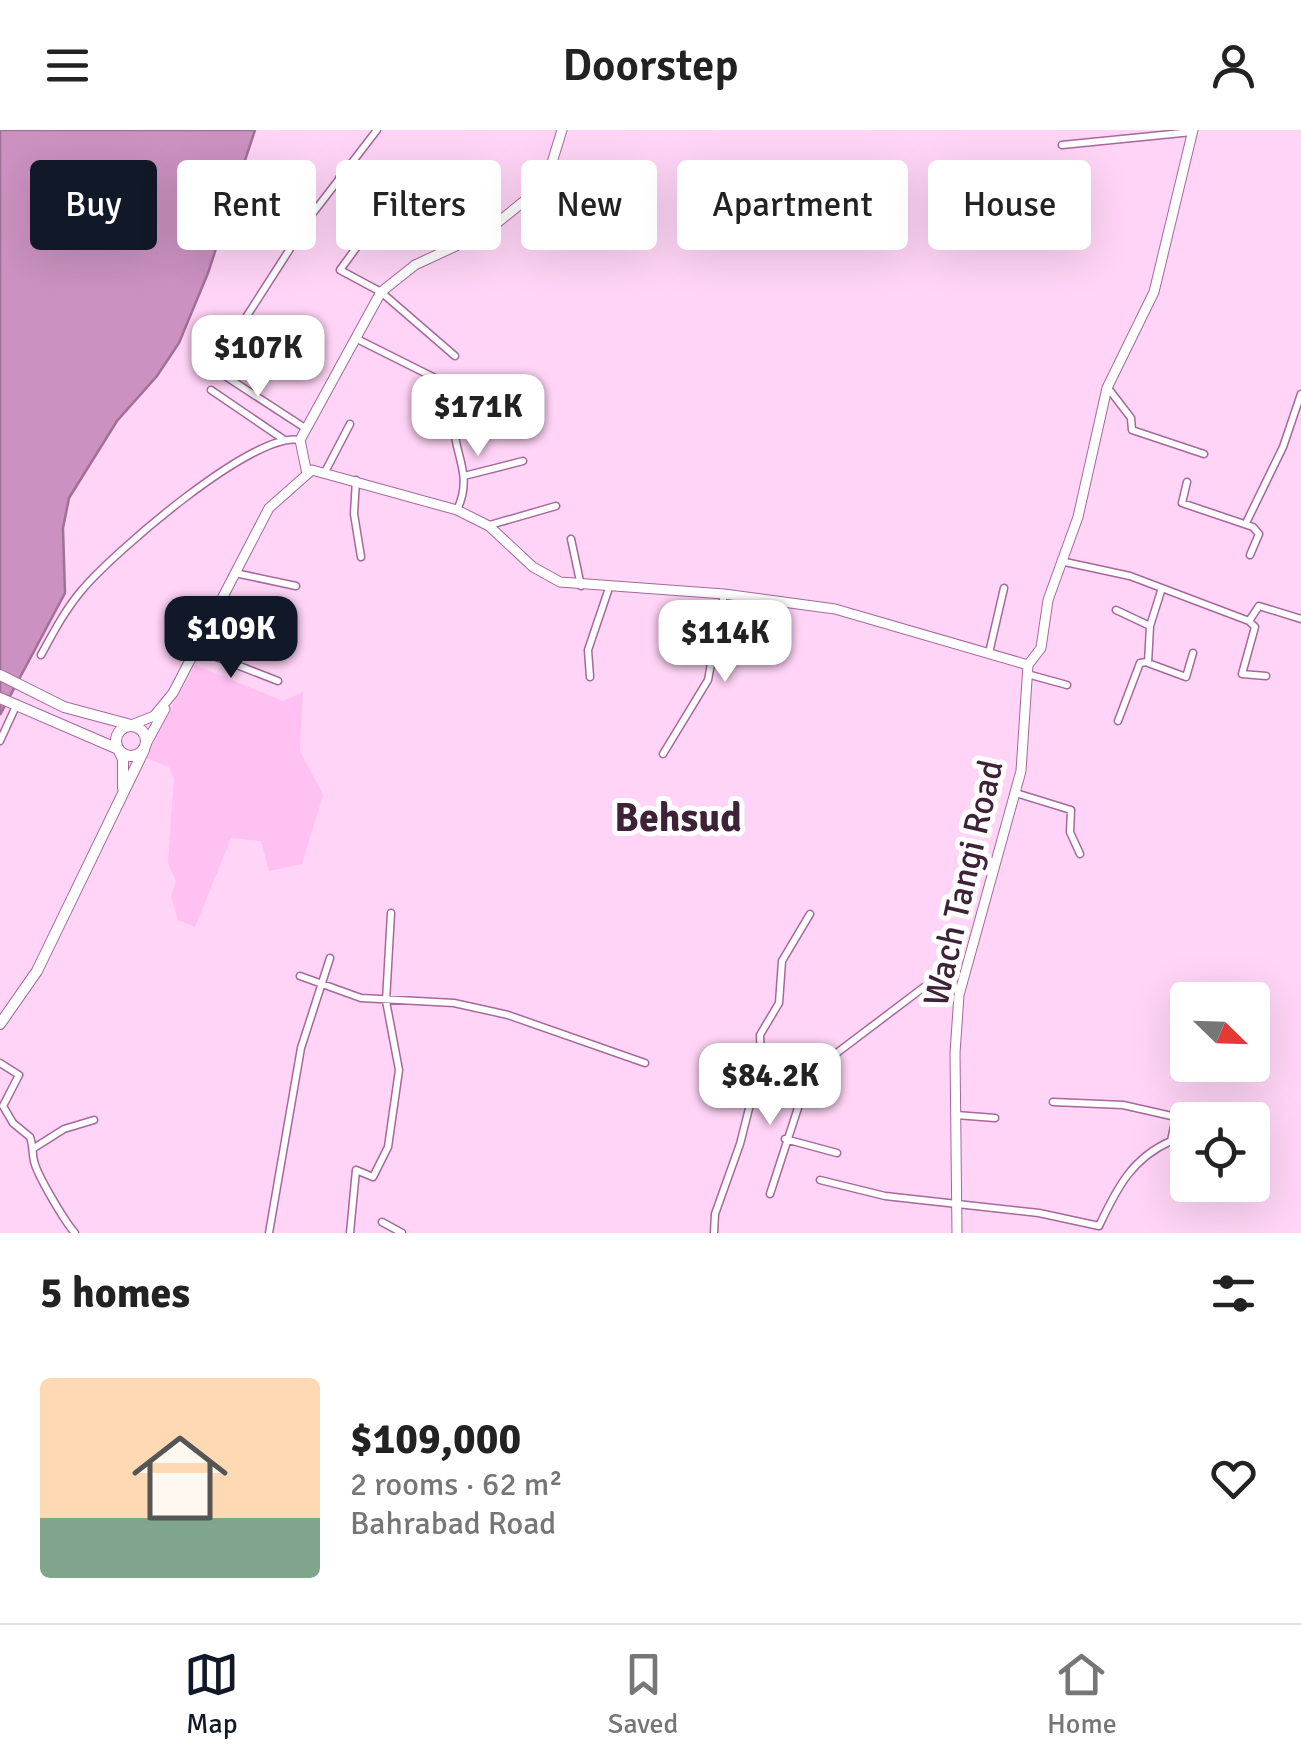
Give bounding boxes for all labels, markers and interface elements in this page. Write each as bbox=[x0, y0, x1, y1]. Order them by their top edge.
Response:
icon: menu bbox=[40, 38, 95, 93]
text: Doorstep bbox=[563, 38, 738, 93]
icon: person bbox=[1206, 38, 1261, 93]
chip: Buy bbox=[30, 160, 157, 250]
chip: Rent bbox=[177, 160, 316, 250]
chip: Filters bbox=[336, 160, 501, 250]
chip: New bbox=[521, 160, 657, 250]
chip: Apartment bbox=[677, 160, 908, 250]
chip: House bbox=[928, 160, 1091, 250]
pin: $107K bbox=[188, 315, 328, 400]
text: $107K bbox=[214, 328, 302, 367]
pin: $171K bbox=[408, 374, 548, 459]
text: $171K bbox=[434, 387, 522, 426]
pin: $109K bbox=[161, 596, 301, 681]
pin: $114K bbox=[655, 600, 795, 685]
text: $109K bbox=[187, 609, 275, 648]
text: $114K bbox=[681, 613, 769, 652]
street label: Wach Tangi Road bbox=[914, 756, 1013, 1010]
district label: Behsud bbox=[614, 793, 742, 843]
north arrow bbox=[1170, 982, 1270, 1082]
map controls bbox=[1170, 982, 1270, 1202]
pin: $84.2K bbox=[689, 1043, 851, 1128]
text: $84.2K bbox=[721, 1056, 819, 1095]
button: locate bbox=[1170, 1102, 1270, 1202]
icon: filters bbox=[1206, 1266, 1261, 1321]
text: 5 homes bbox=[40, 1268, 190, 1319]
text: $109,000 bbox=[350, 1414, 521, 1465]
icon: home bbox=[120, 1418, 240, 1538]
icon: heart bbox=[1206, 1451, 1261, 1506]
text: 2 rooms · 62 m² bbox=[350, 1465, 563, 1504]
text: Bahrabad Road bbox=[350, 1504, 556, 1543]
tab: Map bbox=[184, 1647, 239, 1741]
tab: Saved bbox=[608, 1647, 678, 1741]
tab: Home bbox=[1047, 1647, 1117, 1741]

